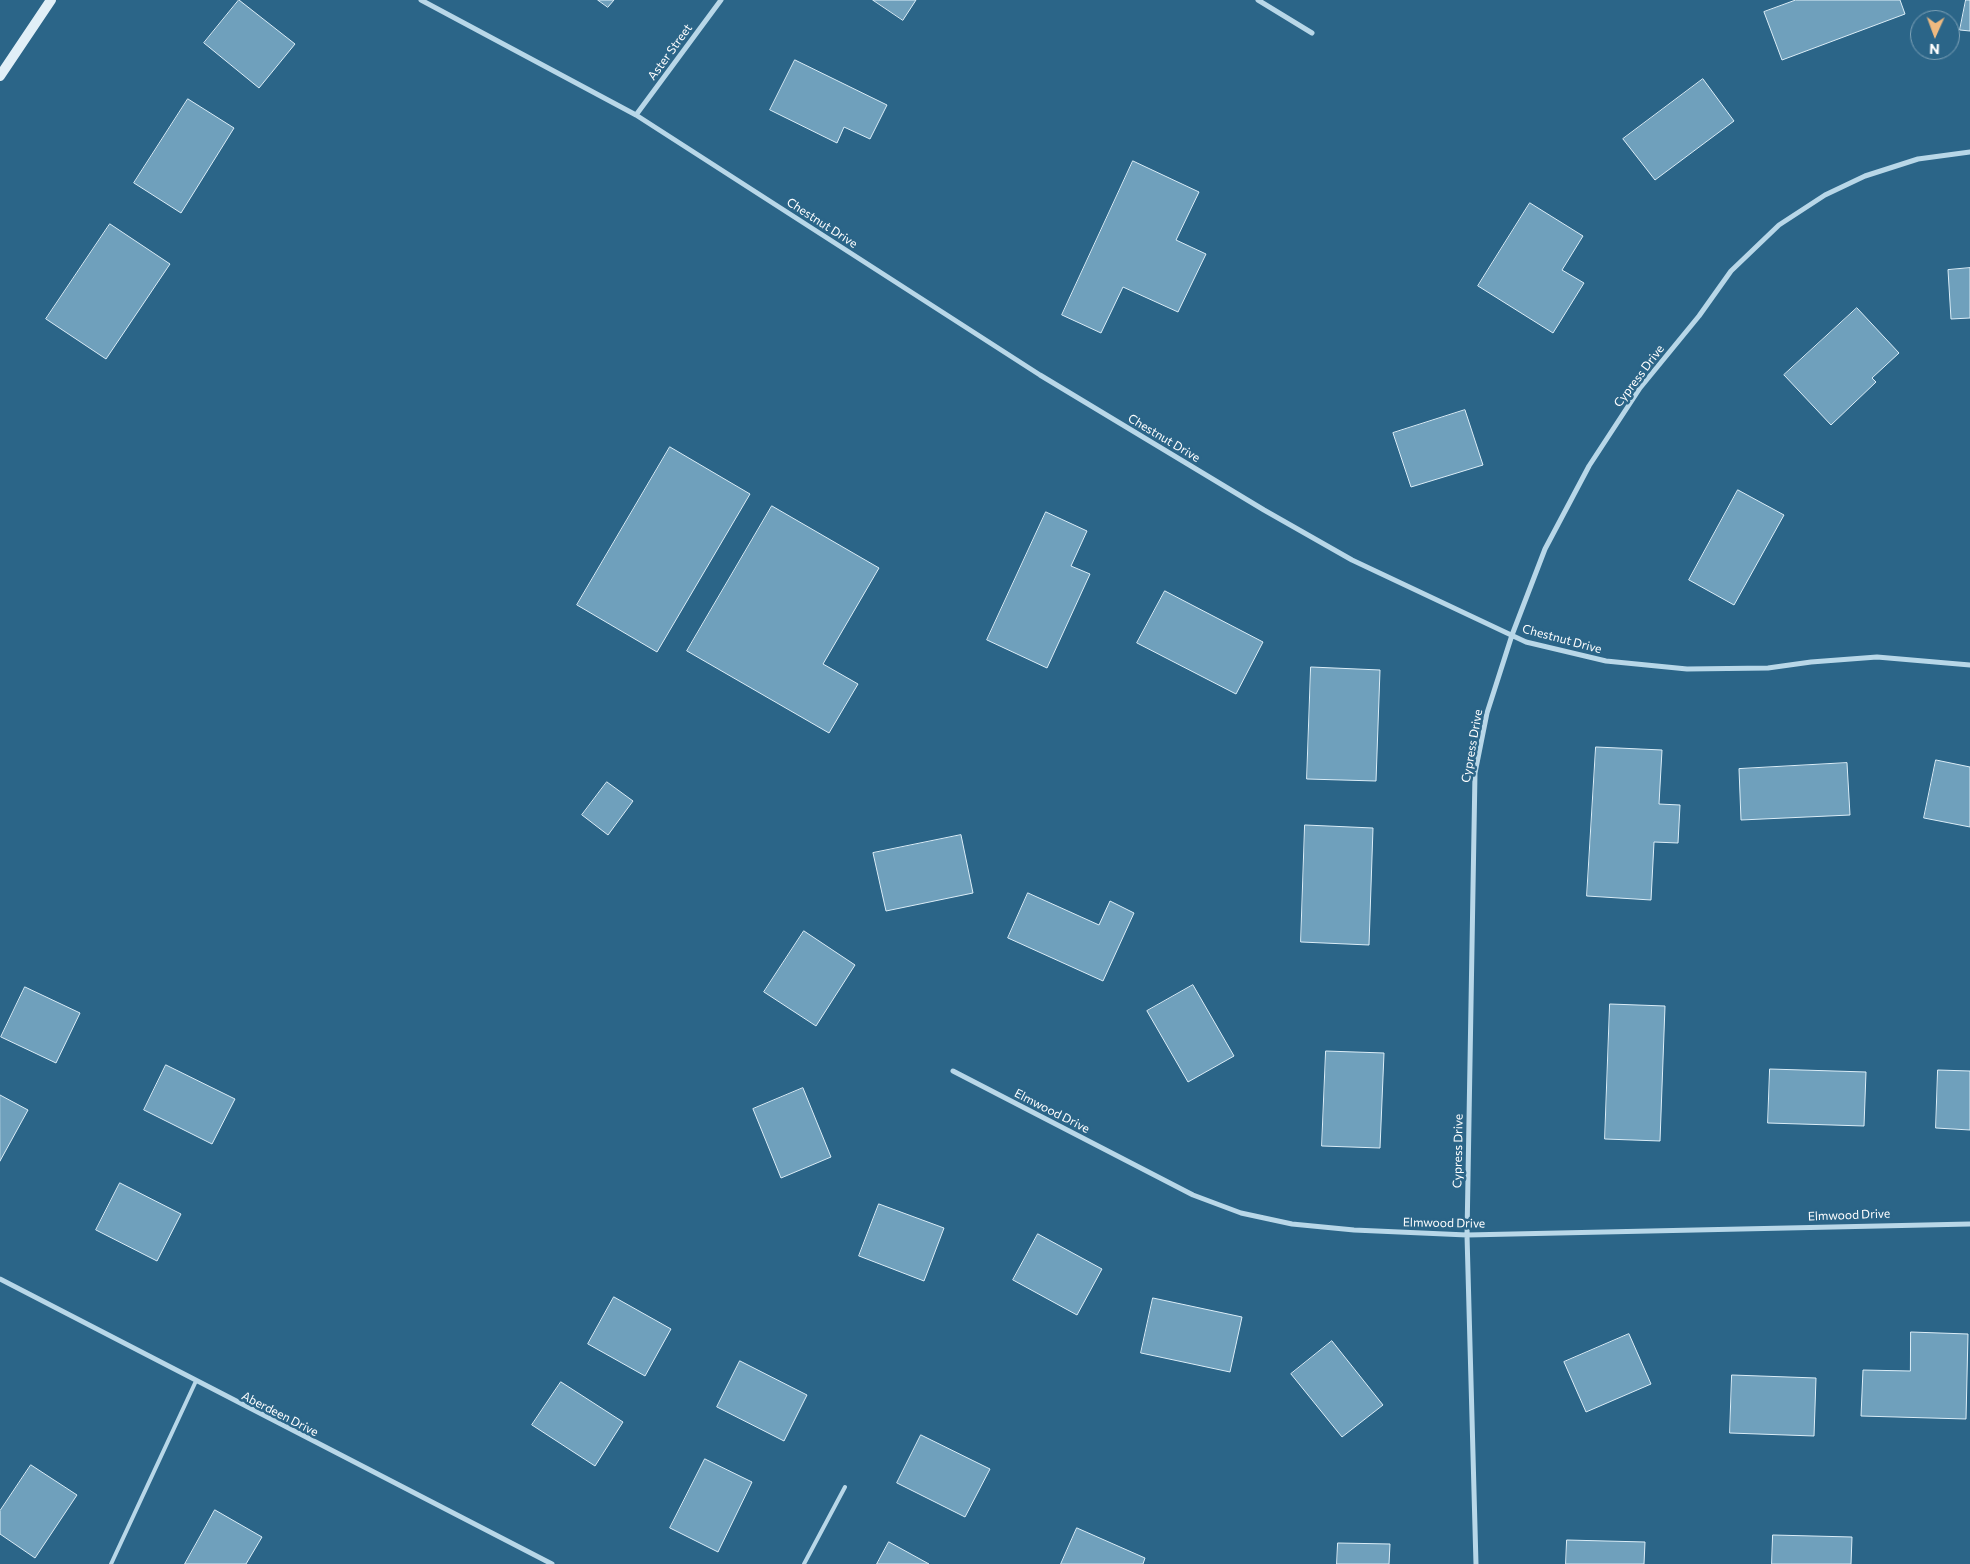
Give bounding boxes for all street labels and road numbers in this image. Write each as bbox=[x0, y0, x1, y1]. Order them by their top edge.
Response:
street label: Aster Street bbox=[645, 21, 695, 83]
street label: Chestnut Drive bbox=[784, 195, 860, 251]
street label: Cypress Drive bbox=[1611, 342, 1667, 410]
street label: Chestnut Drive bbox=[1125, 411, 1203, 465]
street label: Chestnut Drive bbox=[1521, 621, 1603, 657]
street label: Cypress Drive bbox=[1458, 708, 1486, 784]
street label: Elmwood Drive bbox=[1012, 1086, 1092, 1136]
street label: Cypress Drive bbox=[1450, 1114, 1466, 1188]
street label: Elmwood Drive bbox=[1808, 1206, 1890, 1224]
street label: Elmwood Drive bbox=[1403, 1215, 1485, 1231]
street label: Aberdeen Drive bbox=[239, 1389, 321, 1439]

